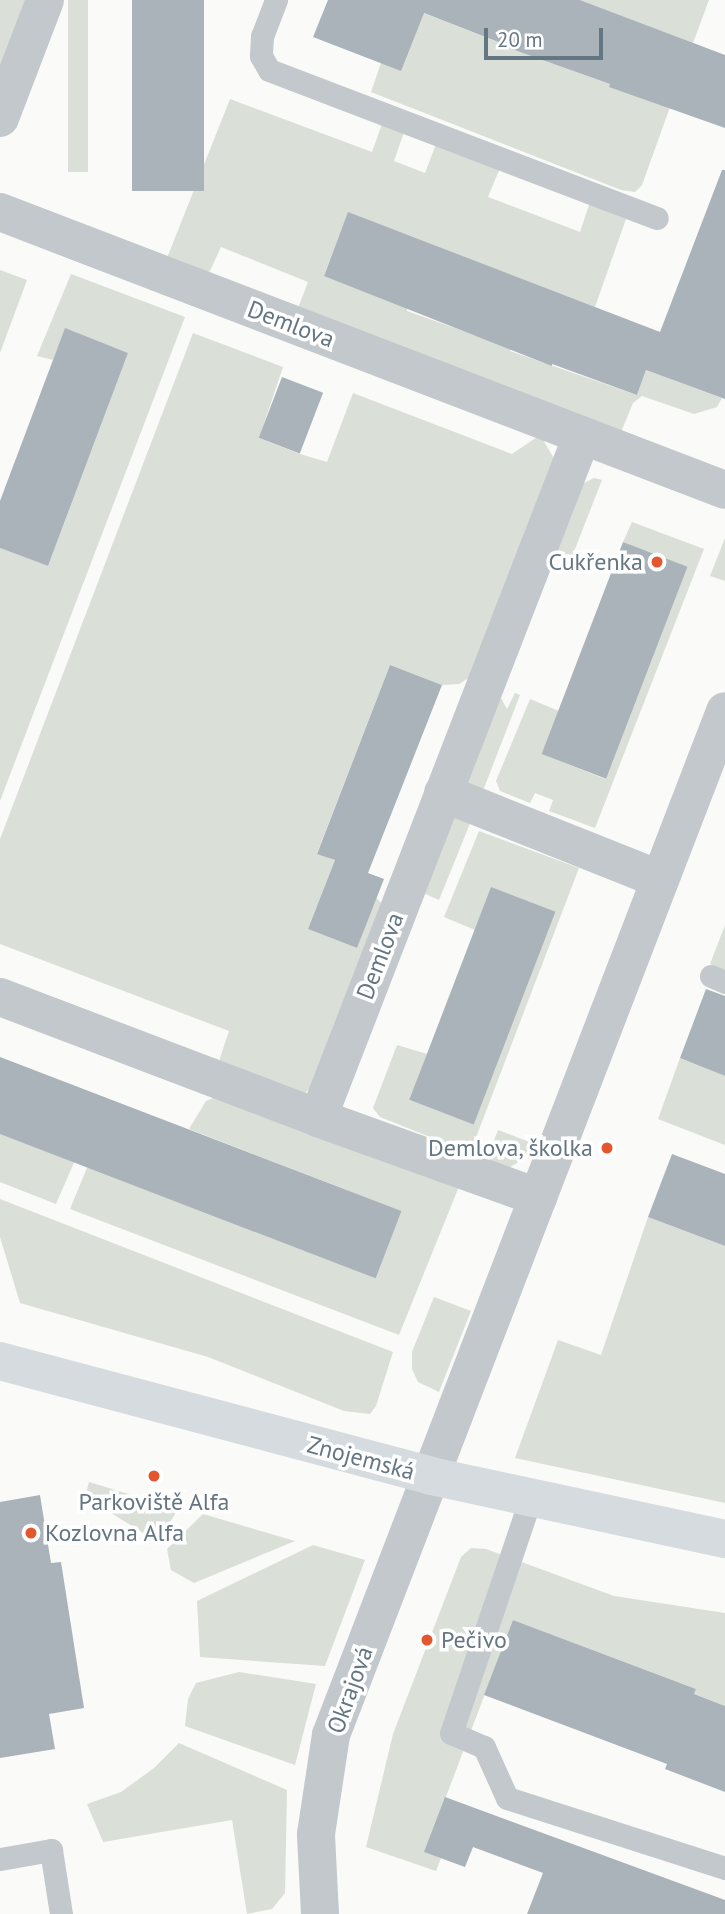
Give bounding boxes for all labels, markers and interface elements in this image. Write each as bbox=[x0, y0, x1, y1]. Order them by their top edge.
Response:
scale bar bbox=[487, 14, 606, 58]
text: 20 m bbox=[497, 26, 543, 53]
street label: Demlova bbox=[244, 294, 338, 354]
place label: Cukřenka bbox=[548, 548, 643, 576]
marker: Cukřenka bbox=[649, 554, 665, 570]
street label: Demlova bbox=[350, 909, 410, 1003]
place label: Demlova, školka bbox=[426, 1134, 593, 1162]
marker: Demlova, školka bbox=[599, 1140, 615, 1156]
street label: Znojemská bbox=[304, 1430, 418, 1486]
marker: Parkoviště Alfa bbox=[146, 1468, 162, 1484]
place label: Parkoviště Alfa bbox=[78, 1488, 230, 1516]
place label: Kozlovna Alfa bbox=[45, 1519, 185, 1547]
marker: Kozlovna Alfa bbox=[23, 1525, 39, 1541]
place label: Pečivo bbox=[441, 1626, 507, 1654]
marker: Pečivo bbox=[419, 1632, 435, 1648]
street label: Okrajová bbox=[321, 1643, 379, 1737]

